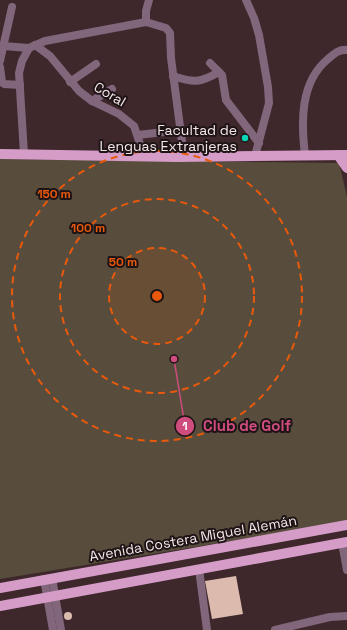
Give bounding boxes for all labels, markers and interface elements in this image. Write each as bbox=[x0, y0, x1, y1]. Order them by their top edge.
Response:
street label: Coral bbox=[91, 78, 129, 110]
place label: Facultad de Lenguas Extranjeras bbox=[100, 121, 237, 155]
marker: Facultad de Lenguas Extranjeras bbox=[240, 133, 250, 143]
text: 150 m bbox=[37, 186, 71, 202]
text: 100 m bbox=[71, 220, 105, 236]
text: 50 m bbox=[109, 254, 137, 270]
centre of rings bbox=[150, 289, 164, 303]
callout: Club de Golf bbox=[175, 413, 299, 440]
text: Club de Golf bbox=[203, 416, 291, 435]
text: 1 bbox=[182, 418, 188, 434]
street label: Avenida Costera Miguel Alemán bbox=[88, 511, 298, 565]

